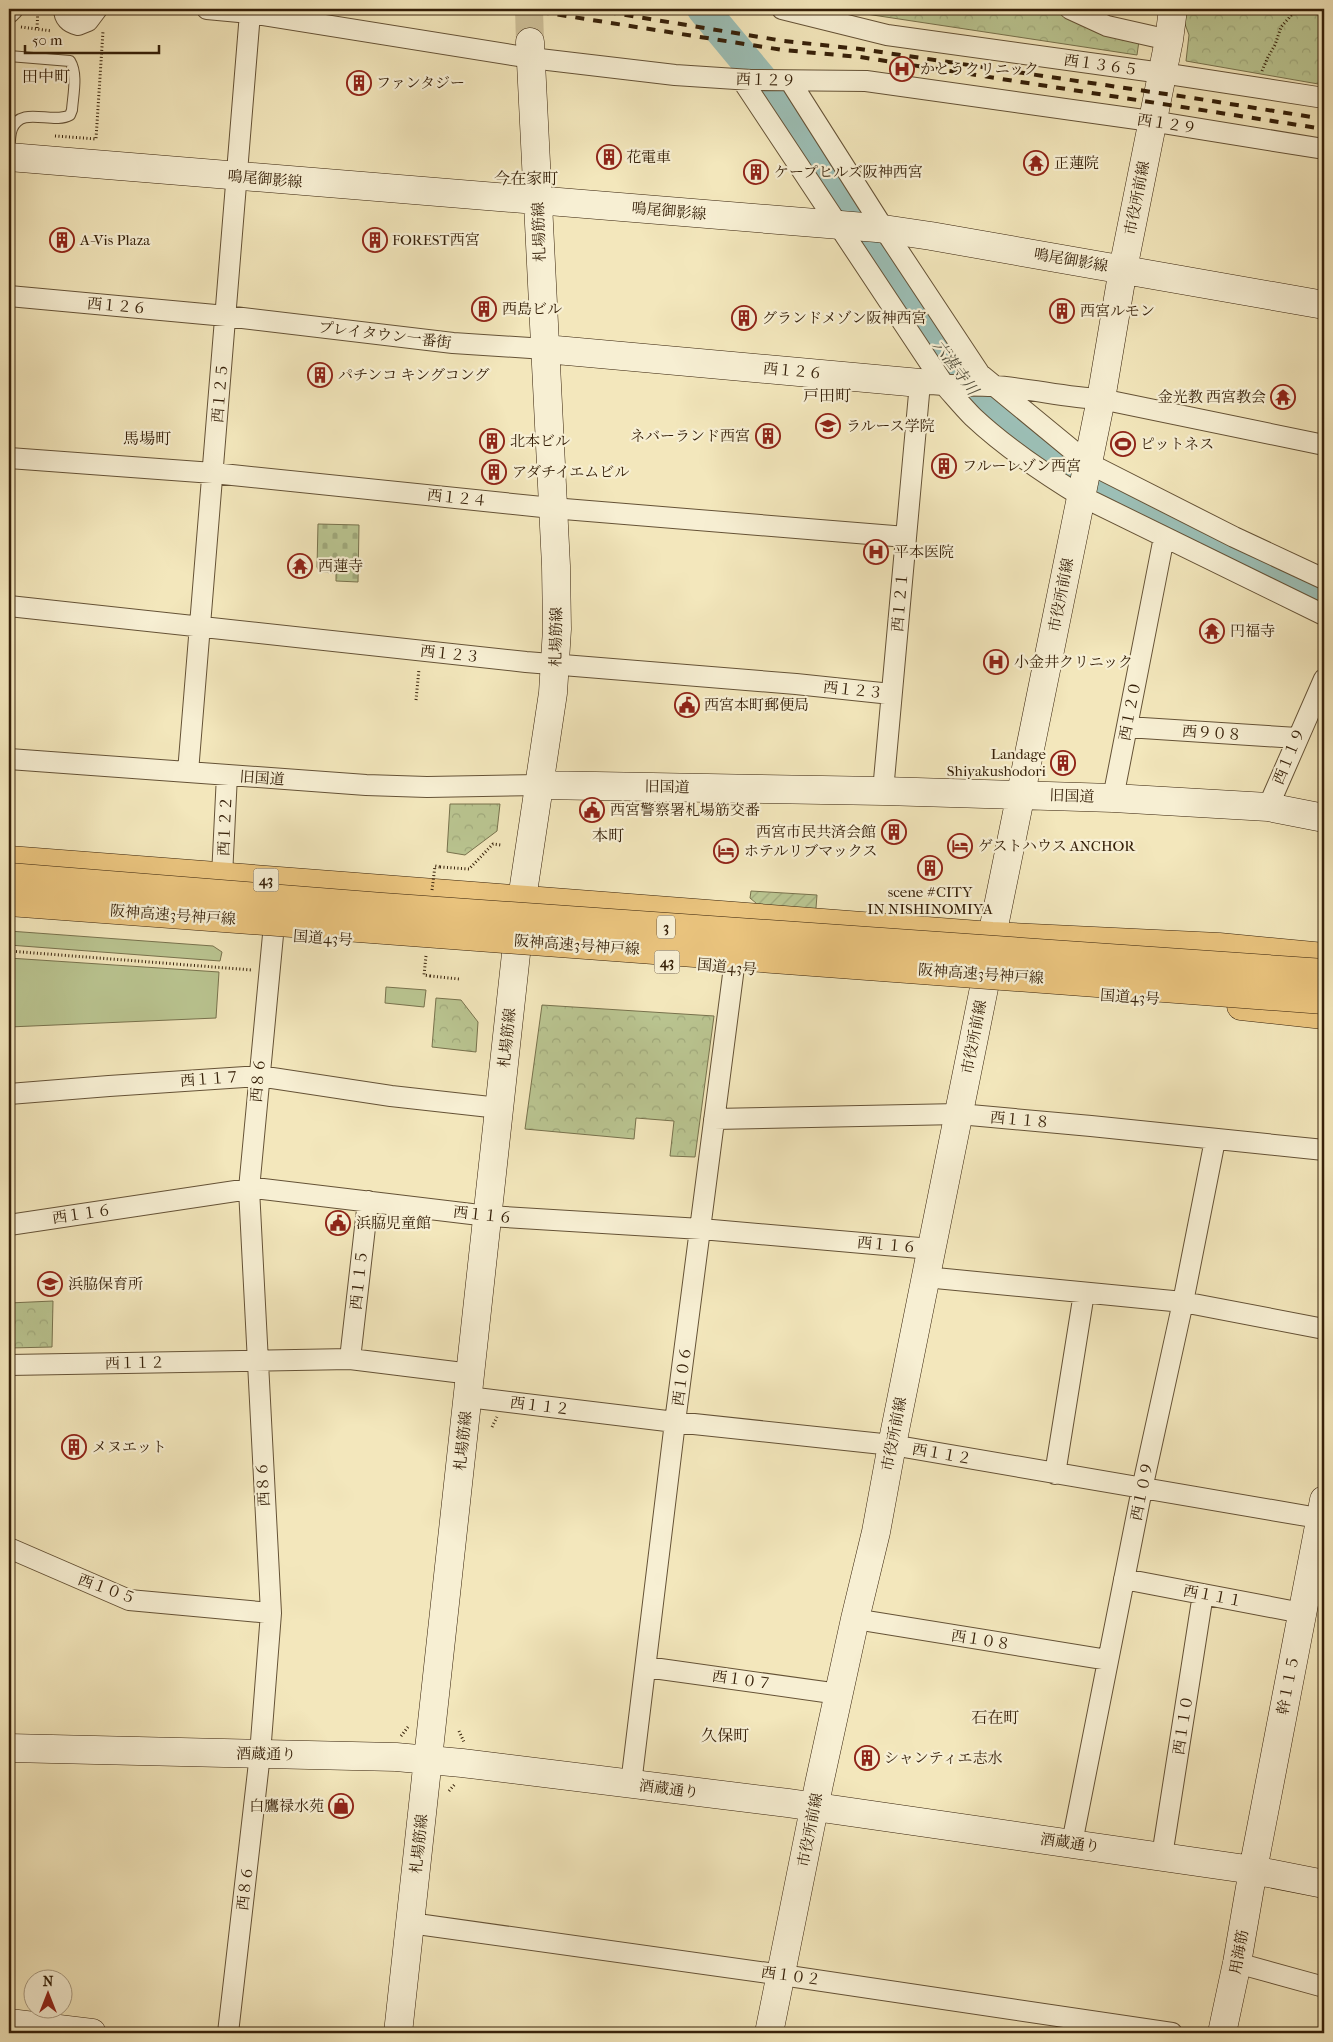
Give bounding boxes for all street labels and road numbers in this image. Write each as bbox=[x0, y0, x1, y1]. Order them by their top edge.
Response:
street label: 西１３６５ bbox=[1063, 51, 1139, 79]
street label: 西１２９ bbox=[736, 70, 796, 90]
street label: 西１２９ bbox=[1136, 110, 1198, 138]
street label: 市役所前線 bbox=[1121, 159, 1153, 237]
street label: 鳴尾御影線 bbox=[227, 167, 303, 191]
street label: 鳴尾御影線 bbox=[631, 199, 707, 223]
street label: 札場筋線 bbox=[529, 202, 549, 262]
street label: 鳴尾御影線 bbox=[1032, 245, 1110, 275]
street label: 西１２６ bbox=[86, 294, 148, 318]
street label: プレイタウン一番街 bbox=[318, 318, 452, 352]
street label: 西１２６ bbox=[762, 359, 824, 383]
street label: 西１２５ bbox=[208, 362, 232, 424]
street label: 西１２４ bbox=[426, 486, 488, 510]
street label: 市役所前線 bbox=[1045, 556, 1077, 634]
street label: 西１２１ bbox=[888, 571, 912, 633]
street label: 札場筋線 bbox=[546, 607, 566, 667]
street label: 西１２３ bbox=[419, 642, 481, 666]
street label: 西１２３ bbox=[822, 678, 884, 702]
street label: 西１２０ bbox=[1115, 680, 1145, 742]
street label: 西９０８ bbox=[1181, 722, 1243, 744]
street label: 西１１９ bbox=[1269, 725, 1309, 787]
street label: 旧国道 bbox=[239, 767, 285, 789]
street label: 旧国道 bbox=[644, 778, 690, 796]
street label: 旧国道 bbox=[1049, 786, 1095, 806]
street label: 西１２２ bbox=[214, 796, 236, 856]
road number: 43 bbox=[254, 868, 278, 892]
street label: 阪神高速3号神戸線 bbox=[109, 902, 237, 928]
road number: 3 bbox=[657, 916, 675, 939]
street label: 国道43号 bbox=[292, 927, 354, 949]
street label: 阪神高速3号神戸線 bbox=[513, 932, 641, 958]
road number: 43 bbox=[654, 950, 680, 974]
street label: 国道43号 bbox=[696, 955, 758, 979]
street label: 阪神高速3号神戸線 bbox=[917, 961, 1045, 987]
street label: 国道43号 bbox=[1099, 986, 1161, 1008]
street label: 市役所前線 bbox=[958, 998, 990, 1076]
street label: 札場筋線 bbox=[495, 1007, 519, 1069]
street label: 西８６ bbox=[247, 1057, 269, 1103]
street label: 西１１７ bbox=[179, 1068, 241, 1090]
street label: 西１１８ bbox=[989, 1108, 1051, 1132]
street label: 西１１６ bbox=[51, 1201, 113, 1227]
street label: 西１１６ bbox=[452, 1203, 514, 1227]
street label: 西１１６ bbox=[856, 1233, 918, 1257]
street label: 西１１５ bbox=[347, 1249, 371, 1311]
street label: 西１０６ bbox=[669, 1345, 695, 1407]
street label: 西１１２ bbox=[105, 1353, 165, 1373]
street label: 西１１２ bbox=[509, 1393, 571, 1419]
street label: 市役所前線 bbox=[878, 1395, 910, 1473]
street label: 札場筋線 bbox=[451, 1410, 475, 1472]
street label: 西１１２ bbox=[911, 1440, 973, 1468]
street label: 西１０９ bbox=[1127, 1460, 1157, 1522]
street label: 西８６ bbox=[253, 1461, 273, 1507]
street label: 西１０５ bbox=[76, 1570, 138, 1608]
street label: 西１１１ bbox=[1182, 1581, 1244, 1611]
street label: 西１０８ bbox=[950, 1626, 1012, 1654]
street label: 幹１１５ bbox=[1273, 1654, 1303, 1716]
street label: 西１０７ bbox=[711, 1667, 773, 1693]
street label: 西１１０ bbox=[1169, 1694, 1197, 1756]
street label: 酒蔵通り bbox=[236, 1744, 296, 1764]
street label: 酒蔵通り bbox=[638, 1776, 700, 1802]
street label: 市役所前線 bbox=[794, 1791, 826, 1869]
street label: 札場筋線 bbox=[407, 1813, 431, 1875]
street label: 酒蔵通り bbox=[1039, 1830, 1101, 1856]
street label: 西８６ bbox=[233, 1865, 257, 1911]
street label: 用海筋 bbox=[1226, 1928, 1252, 1976]
street label: 西１０２ bbox=[760, 1963, 822, 1989]

